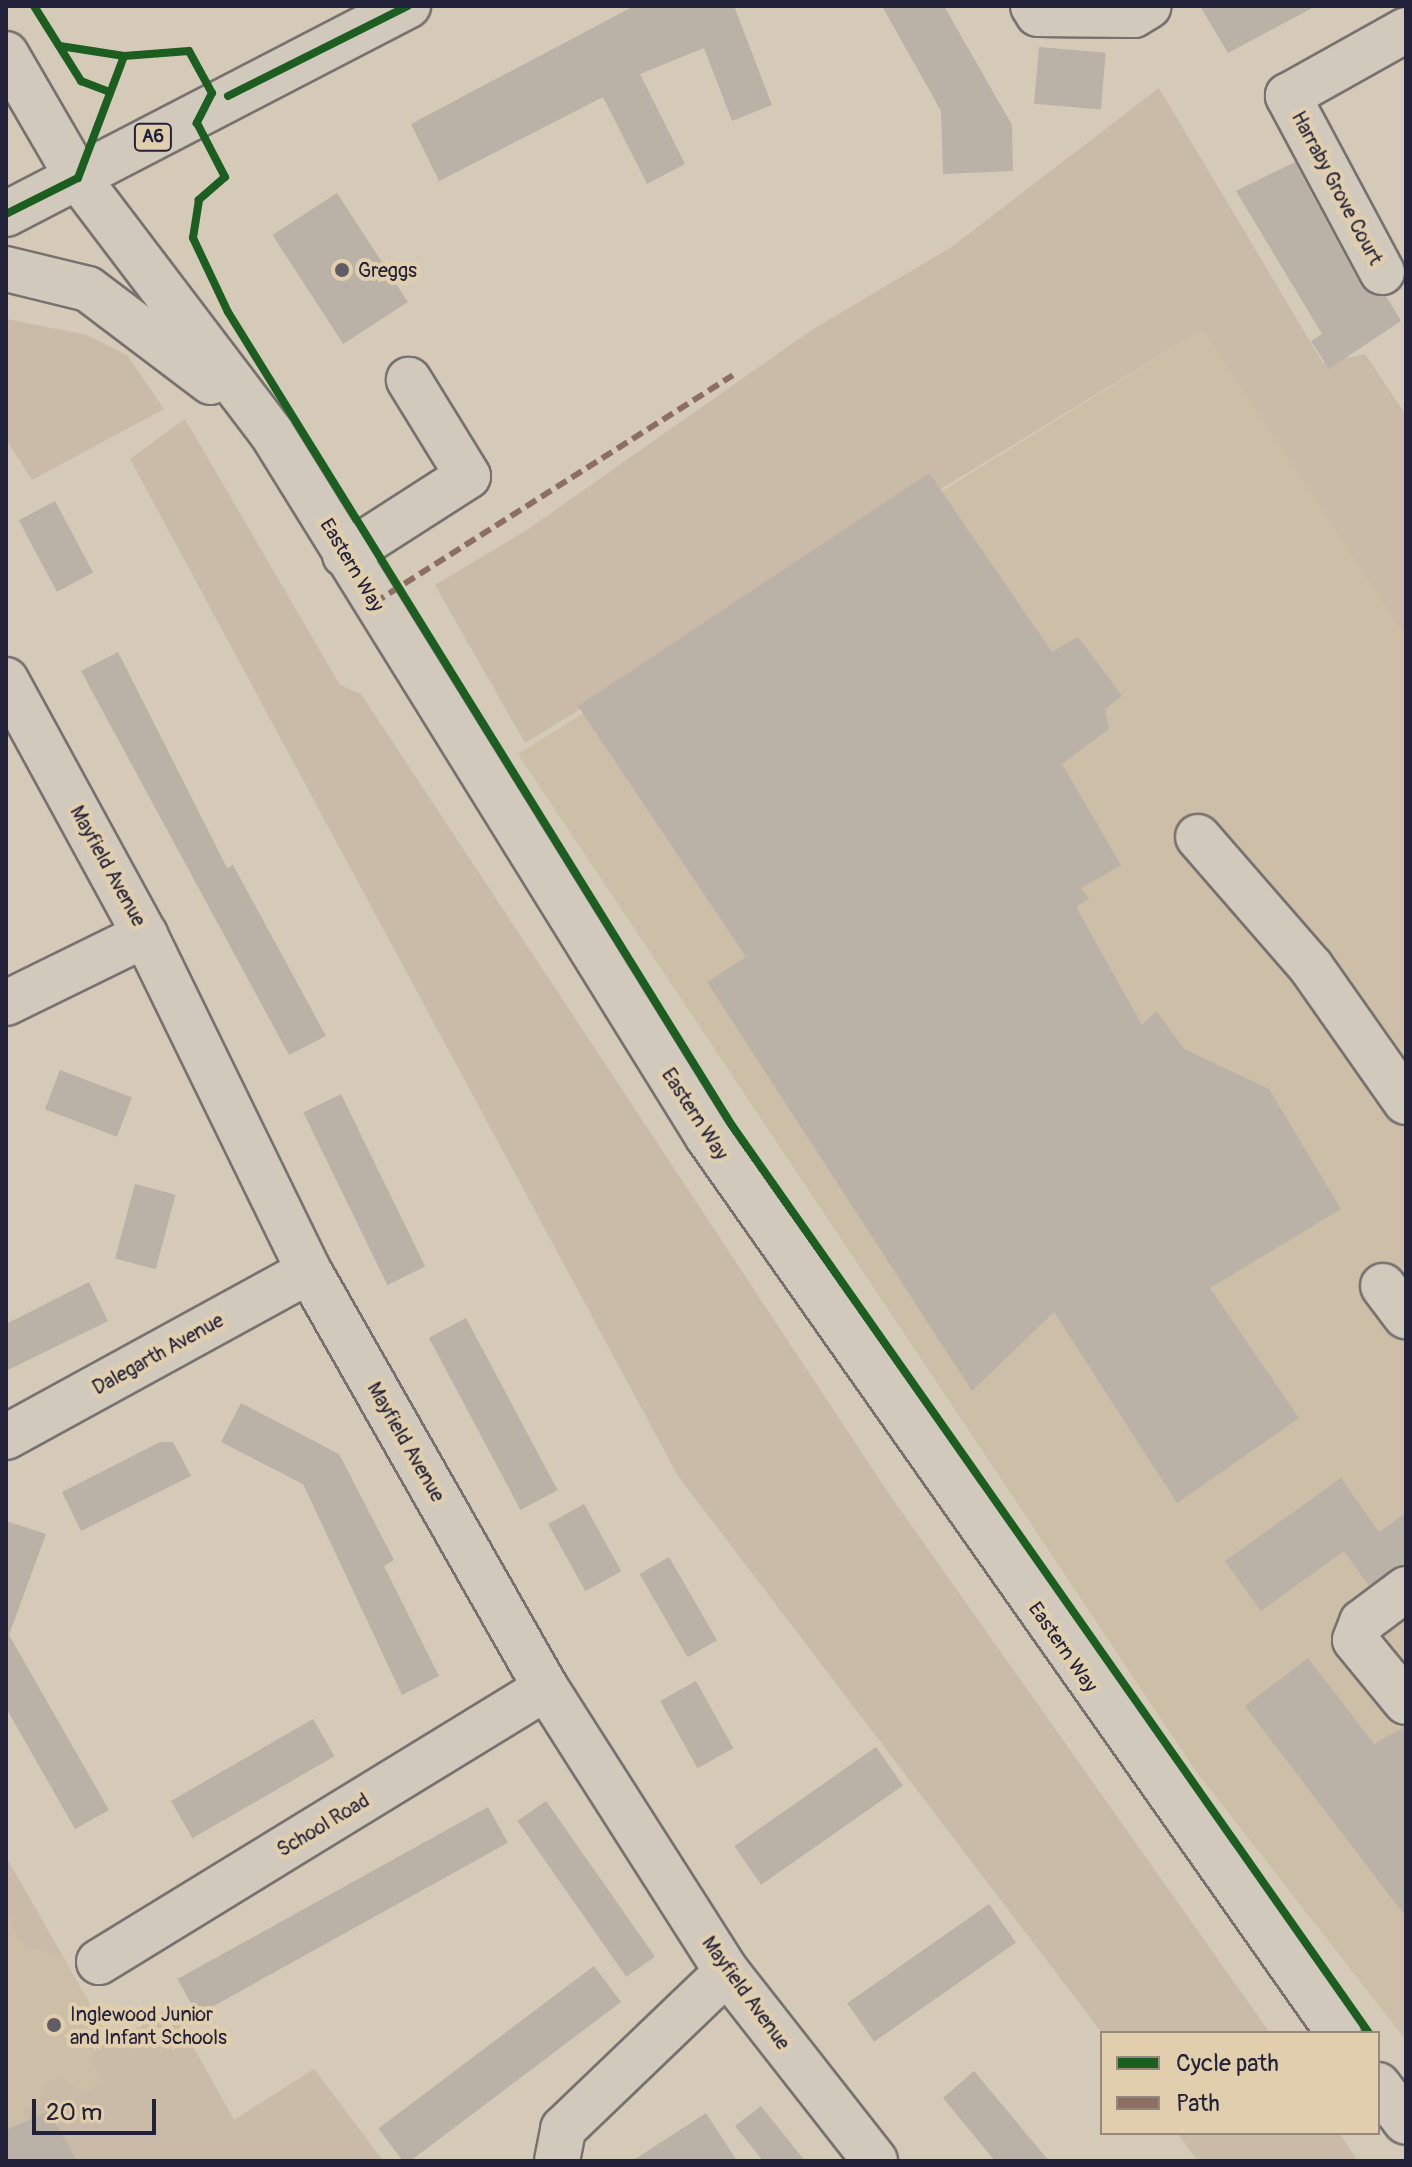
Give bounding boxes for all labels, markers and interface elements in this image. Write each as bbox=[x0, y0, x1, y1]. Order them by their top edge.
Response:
street label: Harraby Grove Court bbox=[1286, 107, 1388, 269]
road number: A6 bbox=[133, 123, 173, 151]
place label: Greggs bbox=[358, 258, 417, 282]
marker: Greggs bbox=[333, 261, 351, 279]
street label: Eastern Way bbox=[315, 514, 389, 616]
street label: Mayfield Avenue bbox=[65, 802, 151, 930]
street label: Eastern Way bbox=[657, 1064, 733, 1164]
street label: Dalegarth Avenue bbox=[88, 1308, 228, 1400]
street label: Mayfield Avenue bbox=[362, 1378, 450, 1506]
street label: Eastern Way bbox=[1023, 1597, 1103, 1697]
street label: School Road bbox=[273, 1788, 373, 1862]
street label: Mayfield Avenue bbox=[697, 1932, 795, 2054]
place label: Inglewood Junior and Infant Schools bbox=[70, 2002, 227, 2049]
marker: Inglewood Junior and Infant Schools bbox=[45, 2016, 63, 2034]
legend bbox=[1100, 2031, 1380, 2135]
text: Cycle path bbox=[1176, 2049, 1279, 2078]
scale bar bbox=[36, 2083, 160, 2133]
text: Path bbox=[1176, 2089, 1220, 2118]
text: 20 m bbox=[46, 2098, 102, 2127]

